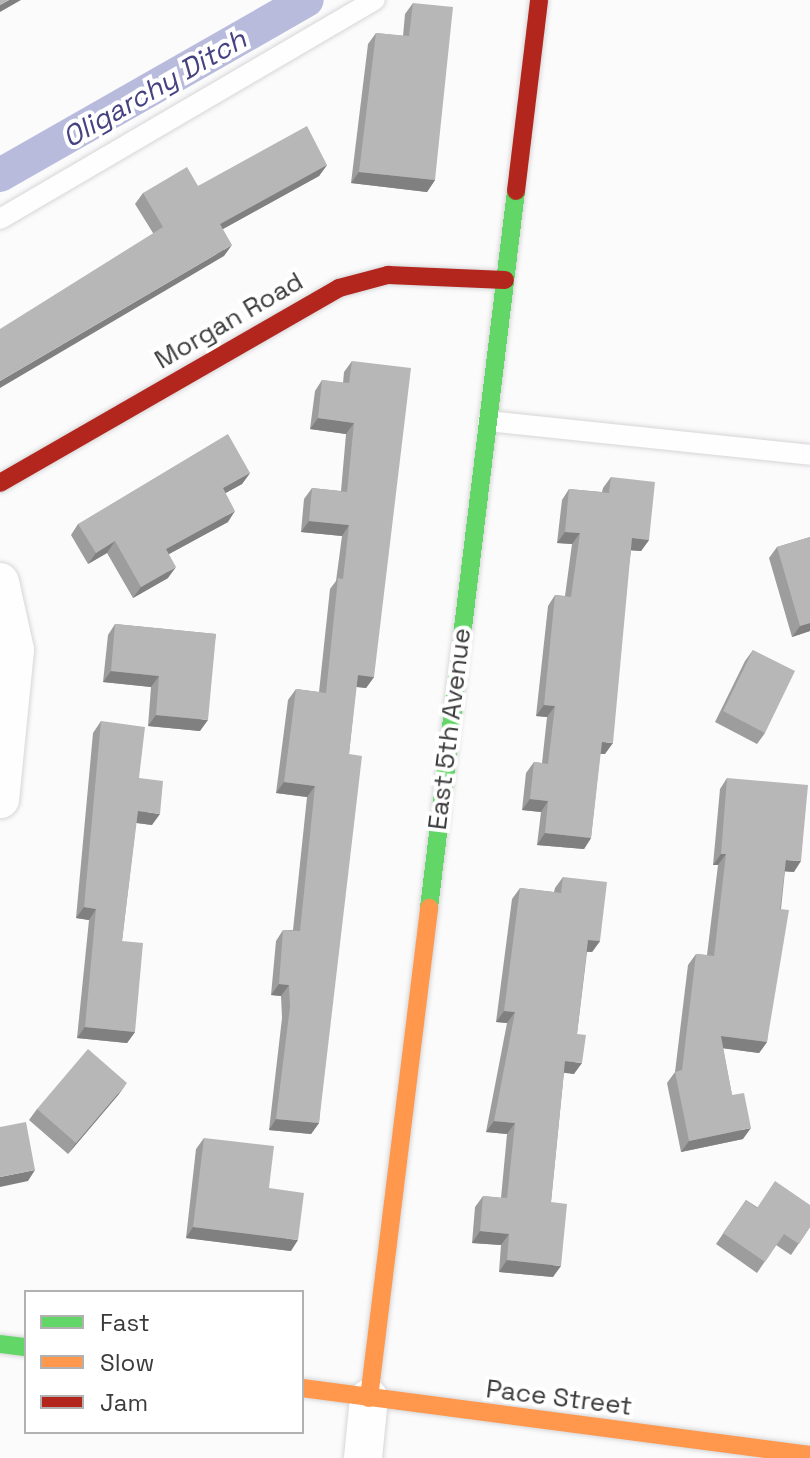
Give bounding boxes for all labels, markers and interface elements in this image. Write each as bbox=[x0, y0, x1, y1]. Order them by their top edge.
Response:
water label: Oligarchy Ditch bbox=[56, 22, 252, 154]
street label: Morgan Road bbox=[149, 266, 309, 376]
street label: East 5th Avenue bbox=[422, 626, 478, 832]
legend bbox=[24, 1290, 304, 1434]
text: Fast bbox=[100, 1307, 150, 1338]
text: Slow bbox=[100, 1347, 154, 1378]
street label: Pace Street bbox=[484, 1374, 634, 1422]
text: Jam bbox=[100, 1387, 148, 1418]

